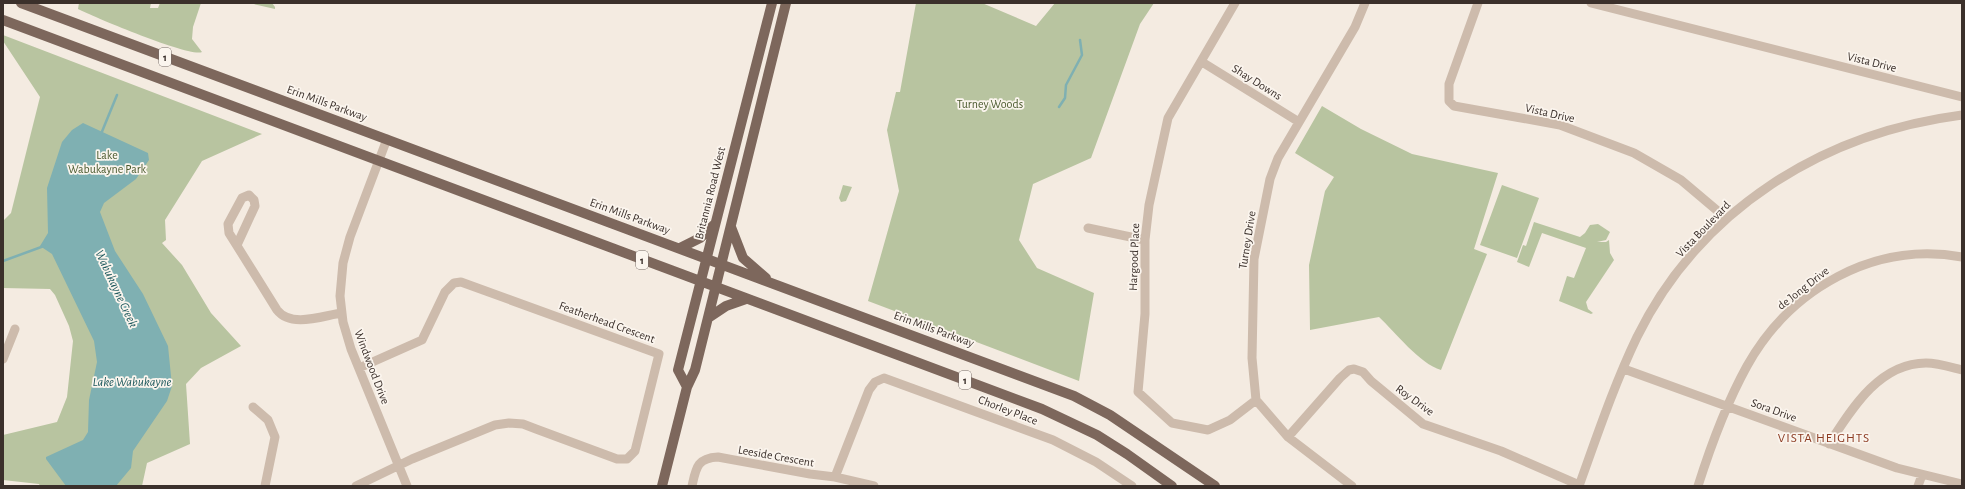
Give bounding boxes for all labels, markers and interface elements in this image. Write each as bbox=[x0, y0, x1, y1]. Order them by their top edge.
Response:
road number: 1 bbox=[159, 48, 171, 66]
street label: Vista Drive bbox=[1846, 50, 1898, 74]
street label: Shay Downs bbox=[1229, 62, 1284, 103]
street label: Erin Mills Parkway bbox=[285, 83, 369, 124]
park label: Turney Woods bbox=[957, 98, 1023, 111]
street label: Vista Drive bbox=[1524, 101, 1576, 125]
street label: Britannia Road West bbox=[693, 145, 727, 240]
park label: Lake Wabukayne Park bbox=[68, 149, 147, 176]
street label: Erin Mills Parkway bbox=[588, 196, 672, 237]
street label: Vista Boulevard bbox=[1673, 199, 1733, 259]
street label: Turney Drive bbox=[1236, 210, 1259, 270]
street label: Hargood Place bbox=[1127, 223, 1141, 291]
water label: Wabukayne Creek bbox=[92, 248, 140, 330]
road number: 1 bbox=[636, 251, 648, 269]
street label: de Jong Drive bbox=[1775, 264, 1831, 312]
street label: Featherhead Crescent bbox=[558, 299, 657, 345]
street label: Erin Mills Parkway bbox=[892, 309, 976, 350]
street label: Windwood Drive bbox=[352, 328, 392, 406]
road number: 1 bbox=[959, 371, 971, 389]
water label: Lake Wabukayne bbox=[92, 376, 172, 389]
street label: Roy Drive bbox=[1393, 382, 1436, 419]
street label: Chorley Place bbox=[976, 393, 1039, 428]
street label: Sora Drive bbox=[1750, 396, 1798, 424]
district label: VISTA HEIGHTS bbox=[1778, 432, 1870, 445]
street label: Leeside Crescent bbox=[737, 443, 815, 469]

